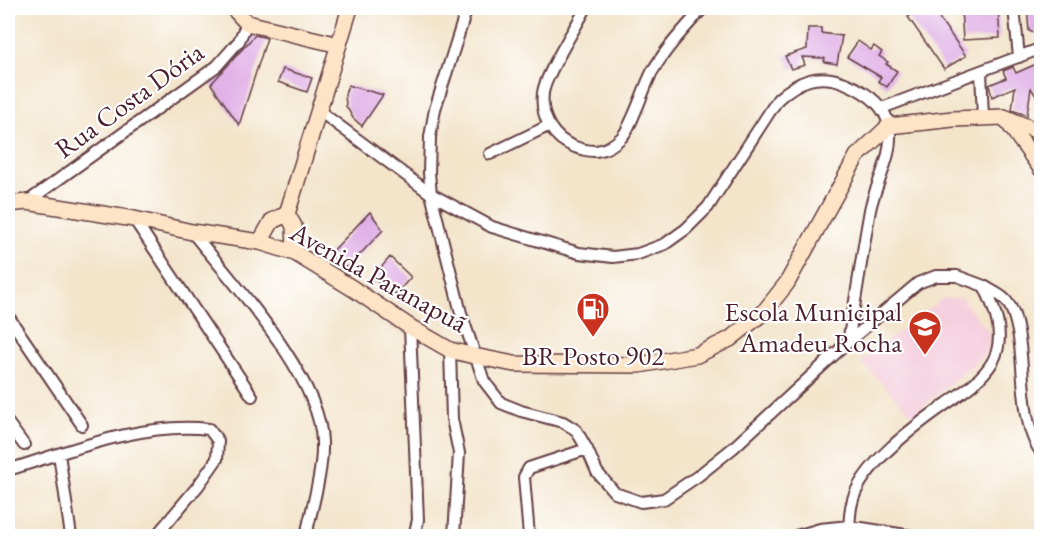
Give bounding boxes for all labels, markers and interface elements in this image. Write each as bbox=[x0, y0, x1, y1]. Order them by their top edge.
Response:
street label: Rua Costa Dória bbox=[48, 34, 211, 166]
street label: Avenida Paranapuã bbox=[283, 213, 474, 340]
fuel station icon: BR Posto 902 bbox=[575, 291, 611, 338]
place label: Escola Municipal Amadeu Rocha bbox=[724, 294, 902, 360]
school or university icon: Escola Municipal Amadeu Rocha bbox=[907, 309, 943, 356]
place label: BR Posto 902 bbox=[522, 338, 664, 373]

